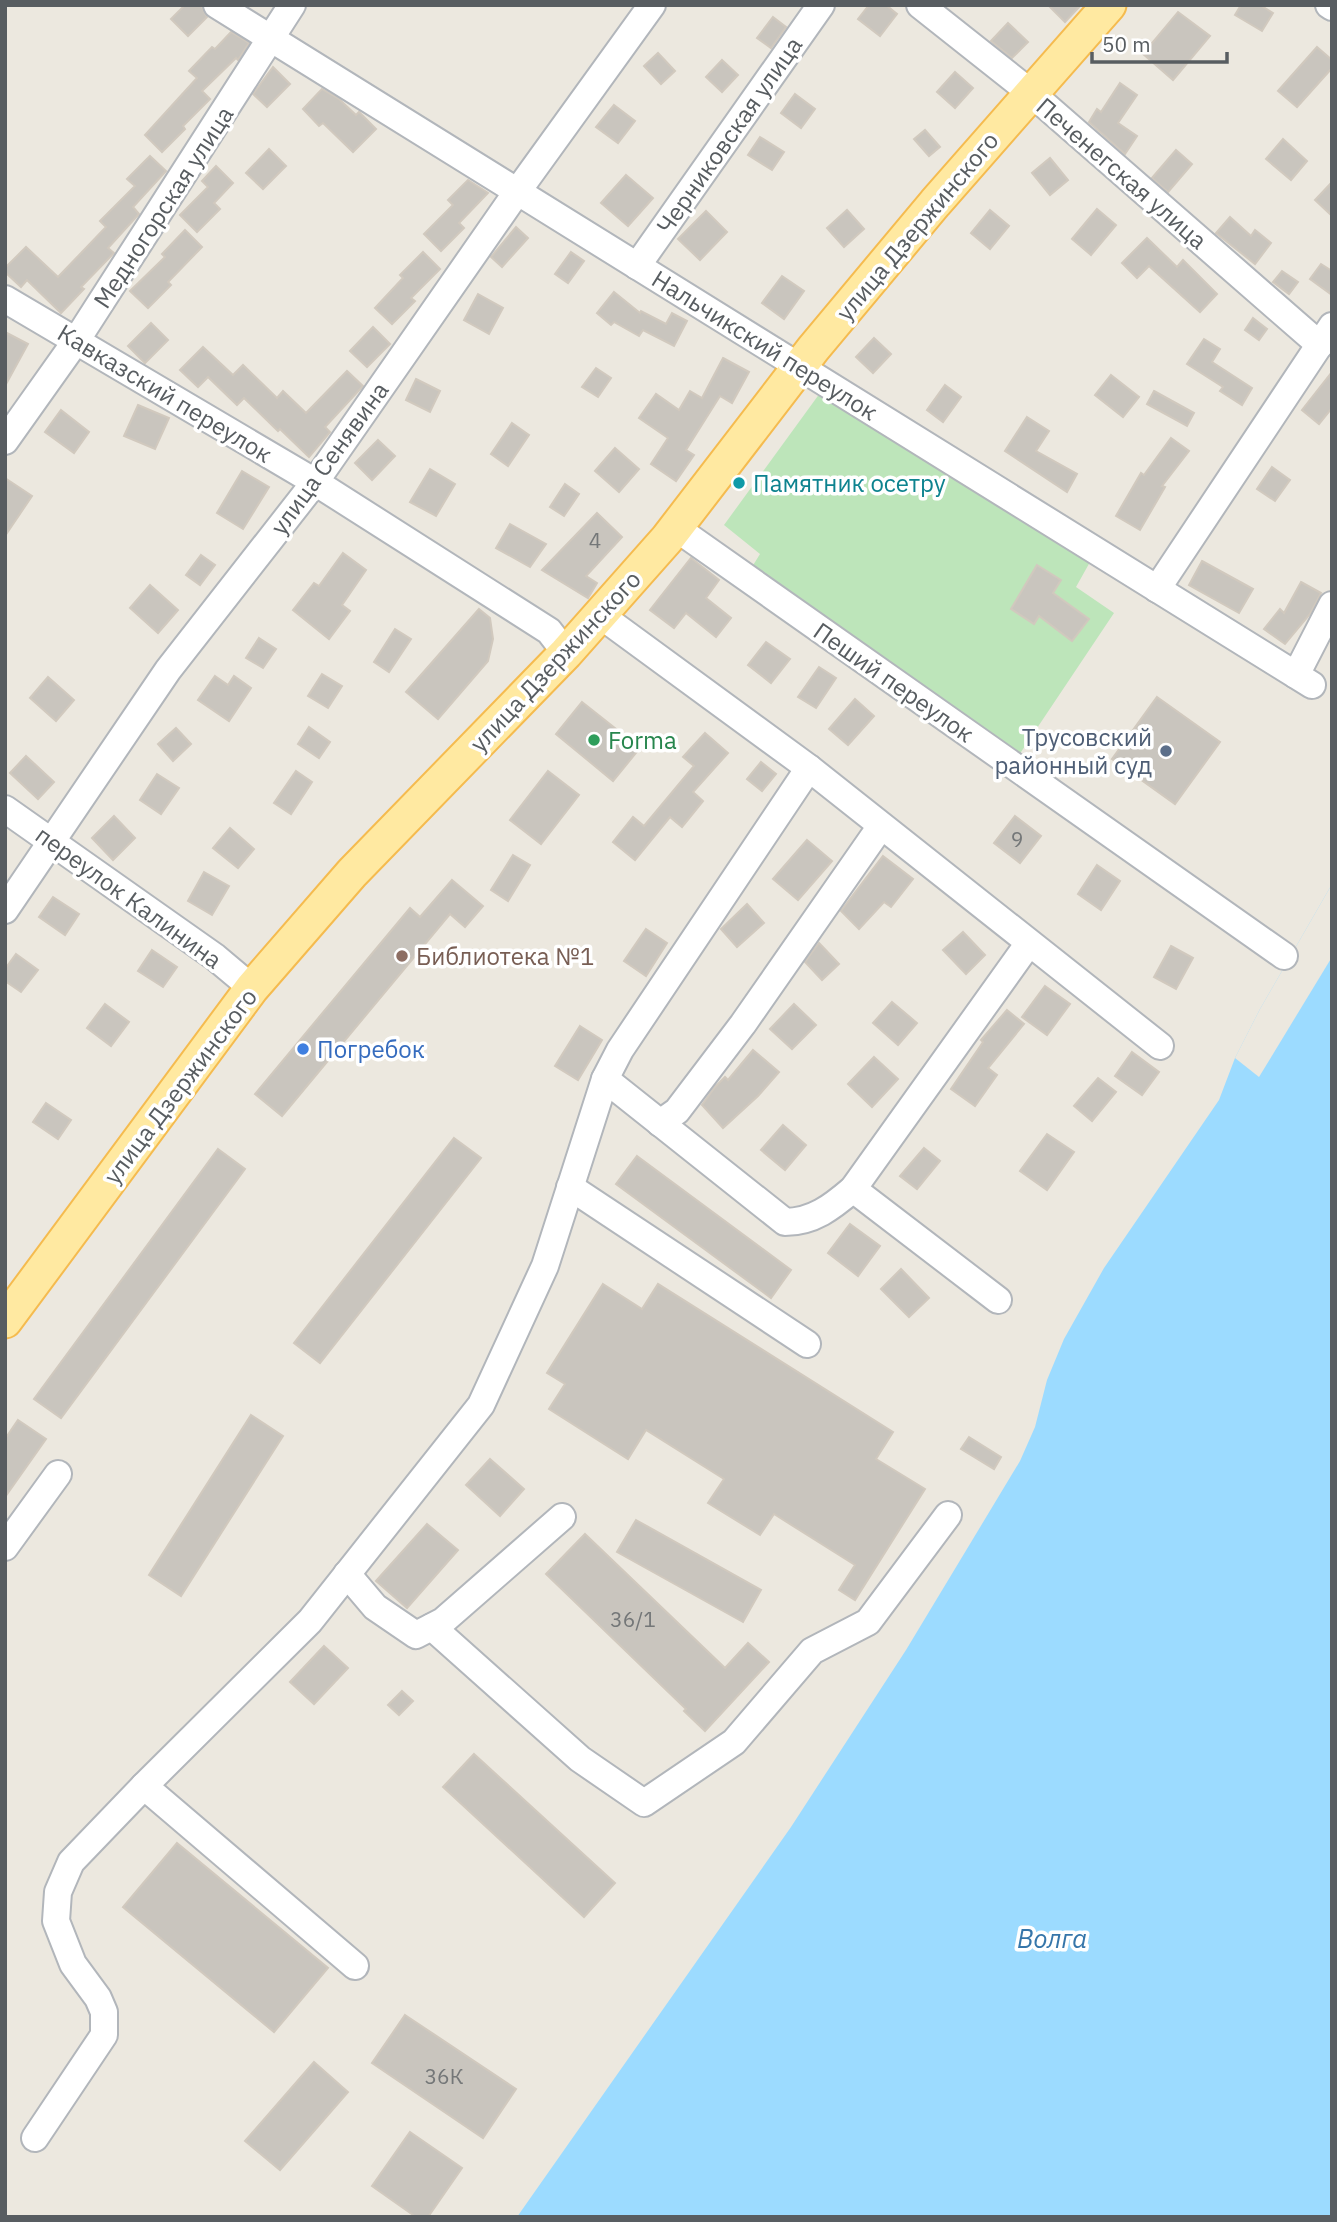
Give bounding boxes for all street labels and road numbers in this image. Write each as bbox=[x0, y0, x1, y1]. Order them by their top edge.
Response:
street label: Черниковская улица bbox=[649, 30, 809, 240]
street label: Печенегская улица bbox=[1030, 90, 1214, 256]
street label: Медногорская улица bbox=[86, 100, 240, 314]
street label: улица Дзержинского bbox=[829, 125, 1005, 327]
street label: Нальчикский переулок bbox=[646, 262, 884, 428]
street label: Кавказский переулок bbox=[52, 316, 278, 470]
street label: улица Сенявина bbox=[263, 375, 395, 541]
street label: улица Дзержинского bbox=[463, 563, 647, 759]
street label: Пеший переулок bbox=[808, 615, 980, 749]
street label: переулок Калинина bbox=[29, 819, 229, 976]
street label: улица Дзержинского bbox=[96, 982, 264, 1190]

